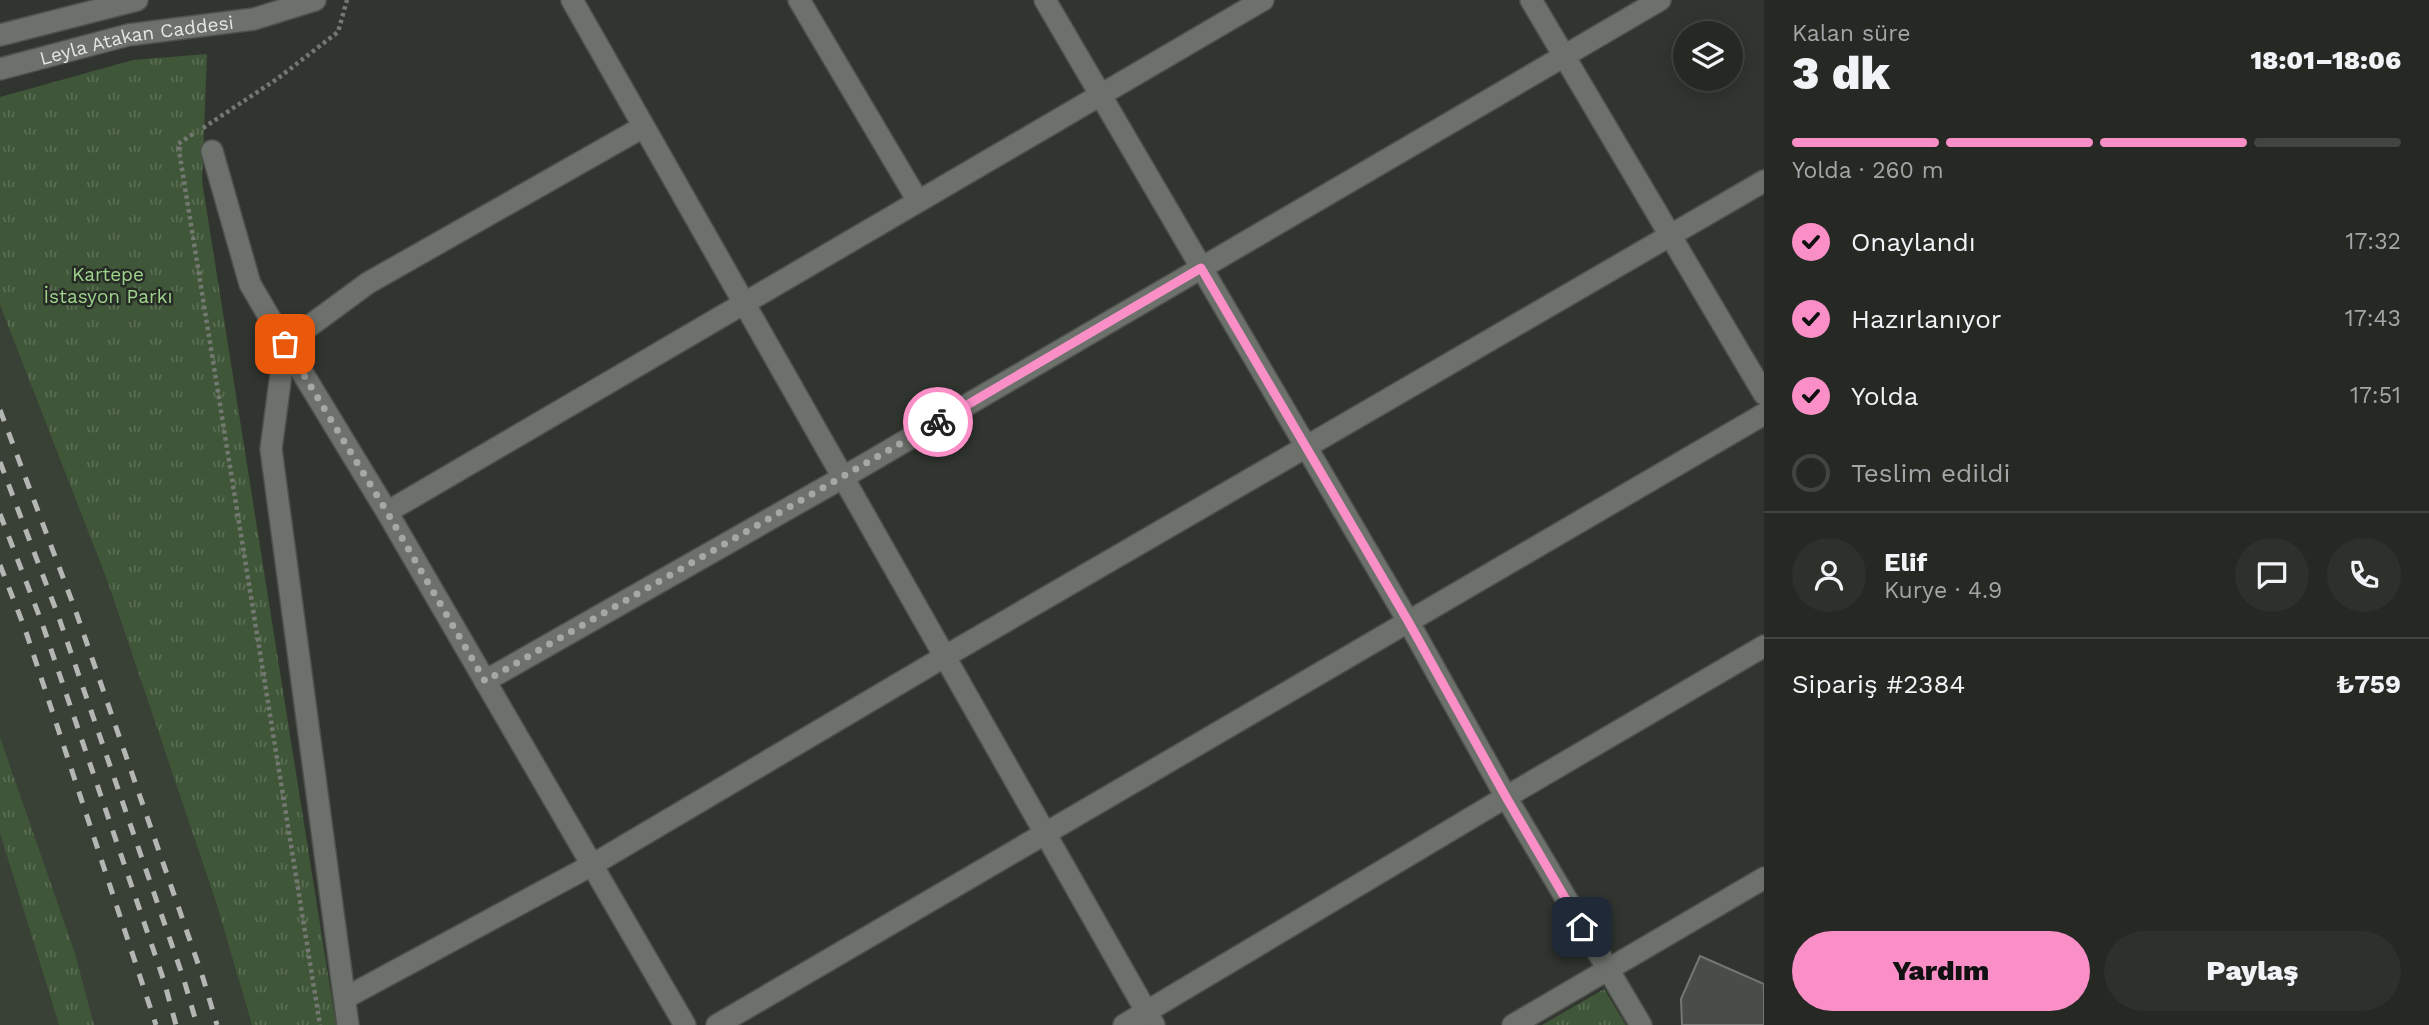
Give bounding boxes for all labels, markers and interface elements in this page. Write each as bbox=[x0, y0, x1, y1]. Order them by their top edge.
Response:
street label: Leyla Atakan Caddesi bbox=[37, 11, 235, 70]
text: Kalan süre bbox=[1792, 20, 1911, 47]
map controls bbox=[1673, 21, 1743, 91]
button: layers bbox=[1673, 21, 1743, 91]
text: 18:01–18:06 bbox=[2250, 45, 2401, 75]
text: 3 dk bbox=[1792, 46, 1890, 100]
text: Yolda · 260 m bbox=[1792, 157, 1944, 184]
icon: check bbox=[1792, 223, 1830, 261]
text: Onaylandı bbox=[1851, 227, 1976, 257]
text: 17:32 bbox=[2346, 228, 2401, 255]
park label: Kartepe İstasyon Parkı bbox=[44, 263, 173, 308]
icon: check bbox=[1792, 300, 1830, 338]
text: Hazırlanıyor bbox=[1851, 304, 2001, 334]
text: 17:43 bbox=[2345, 305, 2401, 332]
pin bbox=[255, 314, 315, 374]
icon: bag bbox=[266, 325, 304, 363]
icon: check bbox=[1792, 377, 1830, 415]
text: Yolda bbox=[1851, 381, 1919, 411]
text: 17:51 bbox=[2350, 382, 2401, 409]
courier bbox=[903, 387, 973, 457]
icon: bike bbox=[919, 403, 957, 441]
text: Teslim edildi bbox=[1851, 458, 2010, 488]
button: person bbox=[1792, 538, 1866, 612]
button: chat bbox=[2235, 538, 2309, 612]
button: phone bbox=[2327, 538, 2401, 612]
text: Elif bbox=[1884, 547, 1927, 577]
text: Kurye · 4.9 bbox=[1884, 577, 2002, 604]
text: Sipariş #2384 bbox=[1792, 669, 1965, 699]
text: ₺759 bbox=[2336, 669, 2401, 699]
pin bbox=[1552, 897, 1612, 957]
icon: home bbox=[1563, 908, 1601, 946]
button: Yardım bbox=[1792, 931, 2090, 1011]
button: Paylaş bbox=[2104, 931, 2401, 1011]

